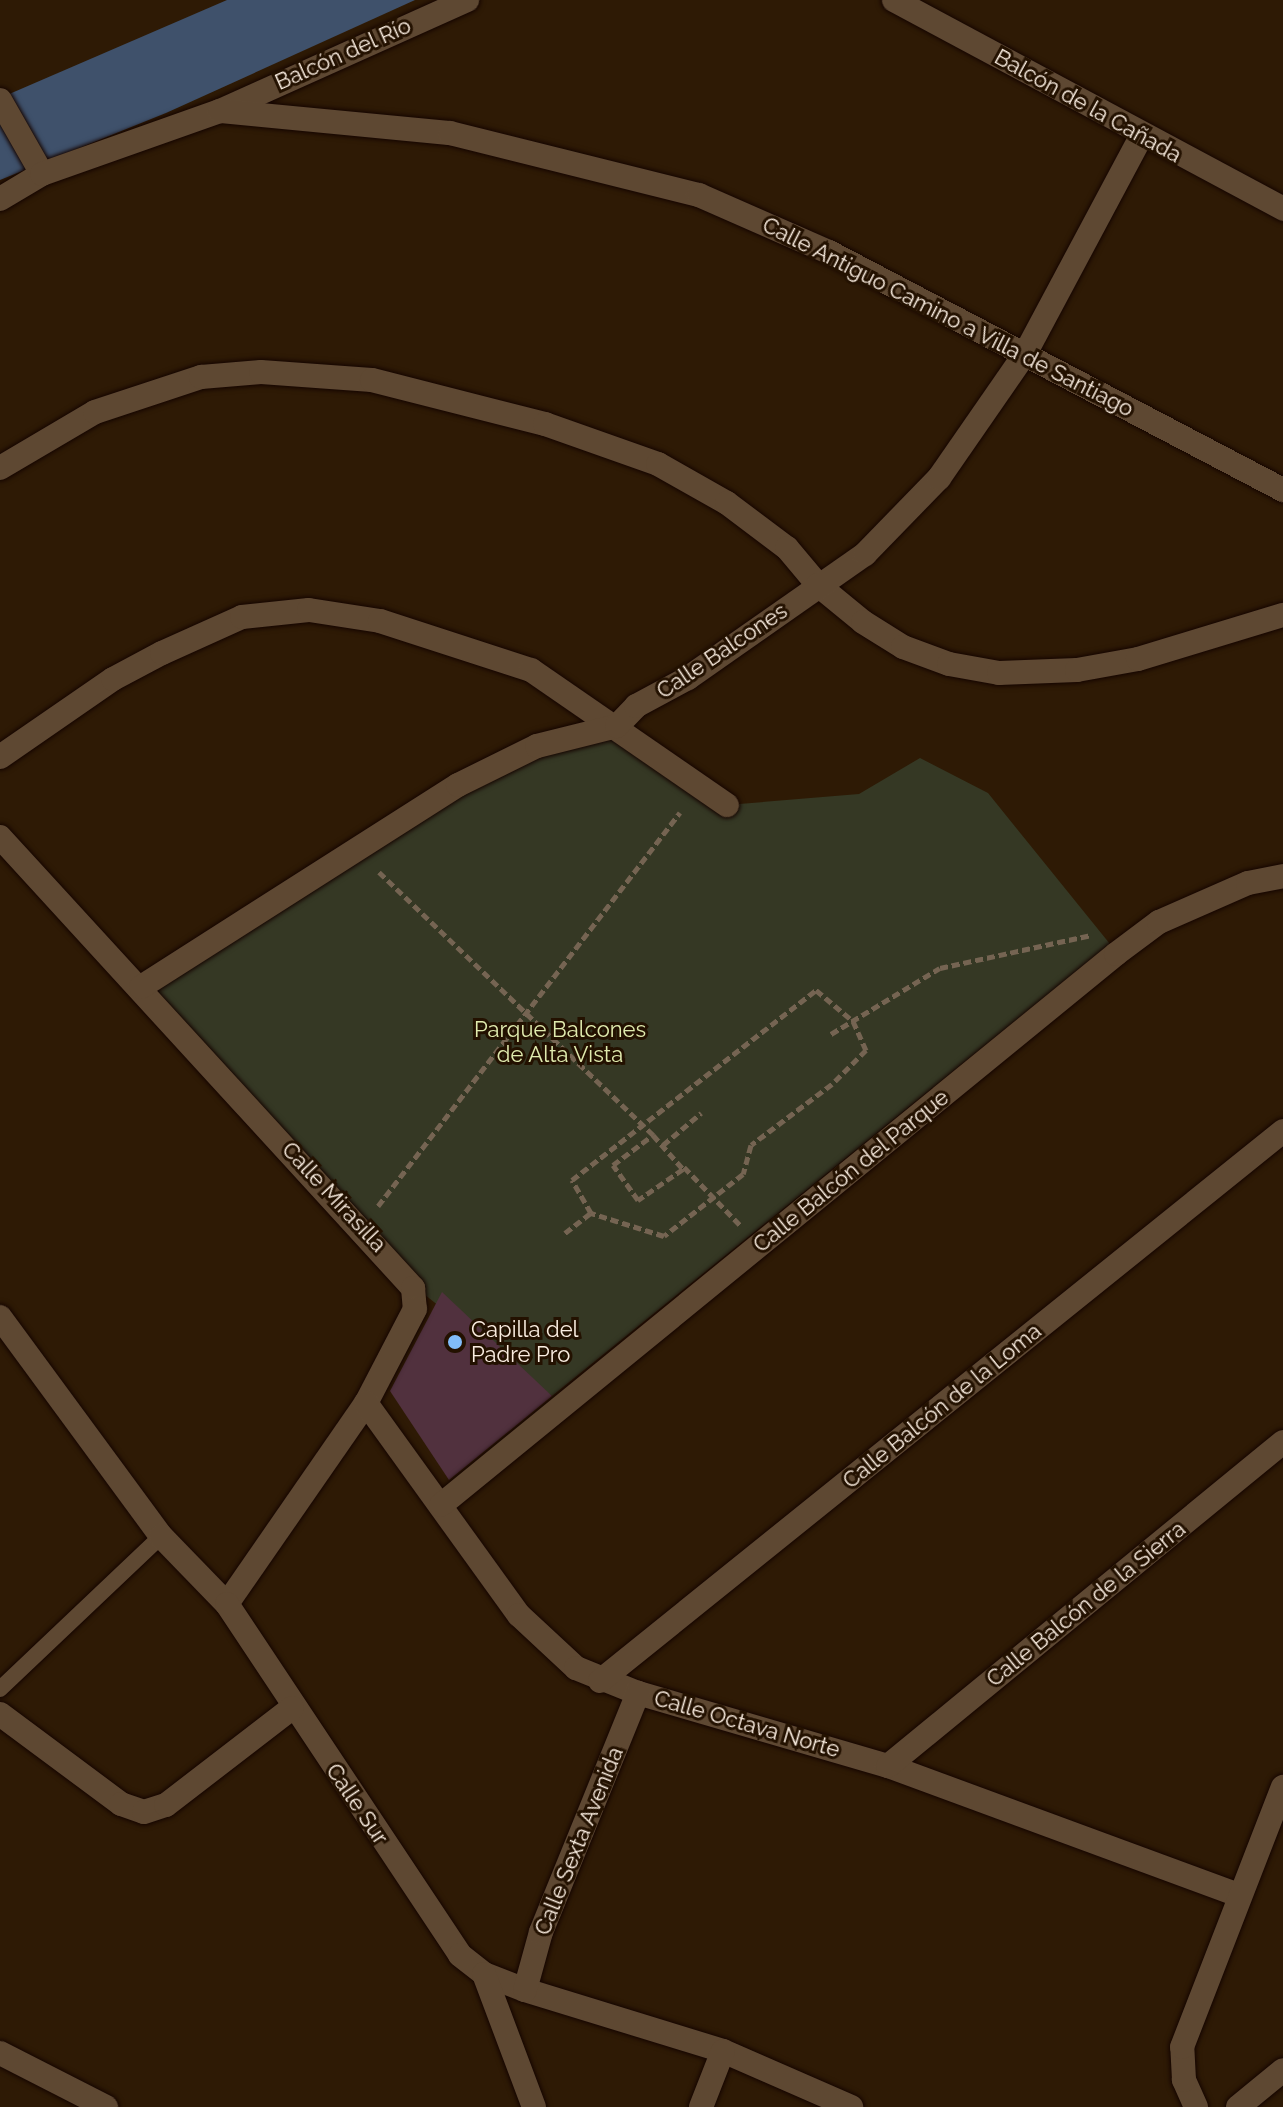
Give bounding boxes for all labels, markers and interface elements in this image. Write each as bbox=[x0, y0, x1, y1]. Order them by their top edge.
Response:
street label: Balcón del Río bbox=[271, 12, 415, 96]
street label: Balcón de la Cañada bbox=[990, 44, 1186, 168]
street label: Calle Antiguo Camino a Villa de Santiago bbox=[757, 211, 1139, 423]
street label: Calle Balcones bbox=[652, 598, 792, 704]
park label: Parque Balcones de Alta Vista bbox=[474, 1016, 646, 1068]
street label: Calle Balcón del Parque bbox=[748, 1084, 954, 1258]
street label: Calle Mirasilla bbox=[276, 1137, 392, 1257]
place label: Capilla del Padre Pro bbox=[471, 1316, 579, 1368]
street label: Calle Balcón de la Loma bbox=[838, 1318, 1046, 1494]
marker: Capilla del Padre Pro bbox=[446, 1333, 464, 1351]
street label: Calle Balcón de la Sierra bbox=[981, 1516, 1191, 1692]
street label: Calle Octava Norte bbox=[651, 1685, 843, 1763]
street label: Calle Sexta Avenida bbox=[529, 1743, 629, 1939]
street label: Calle Sur bbox=[320, 1759, 394, 1849]

